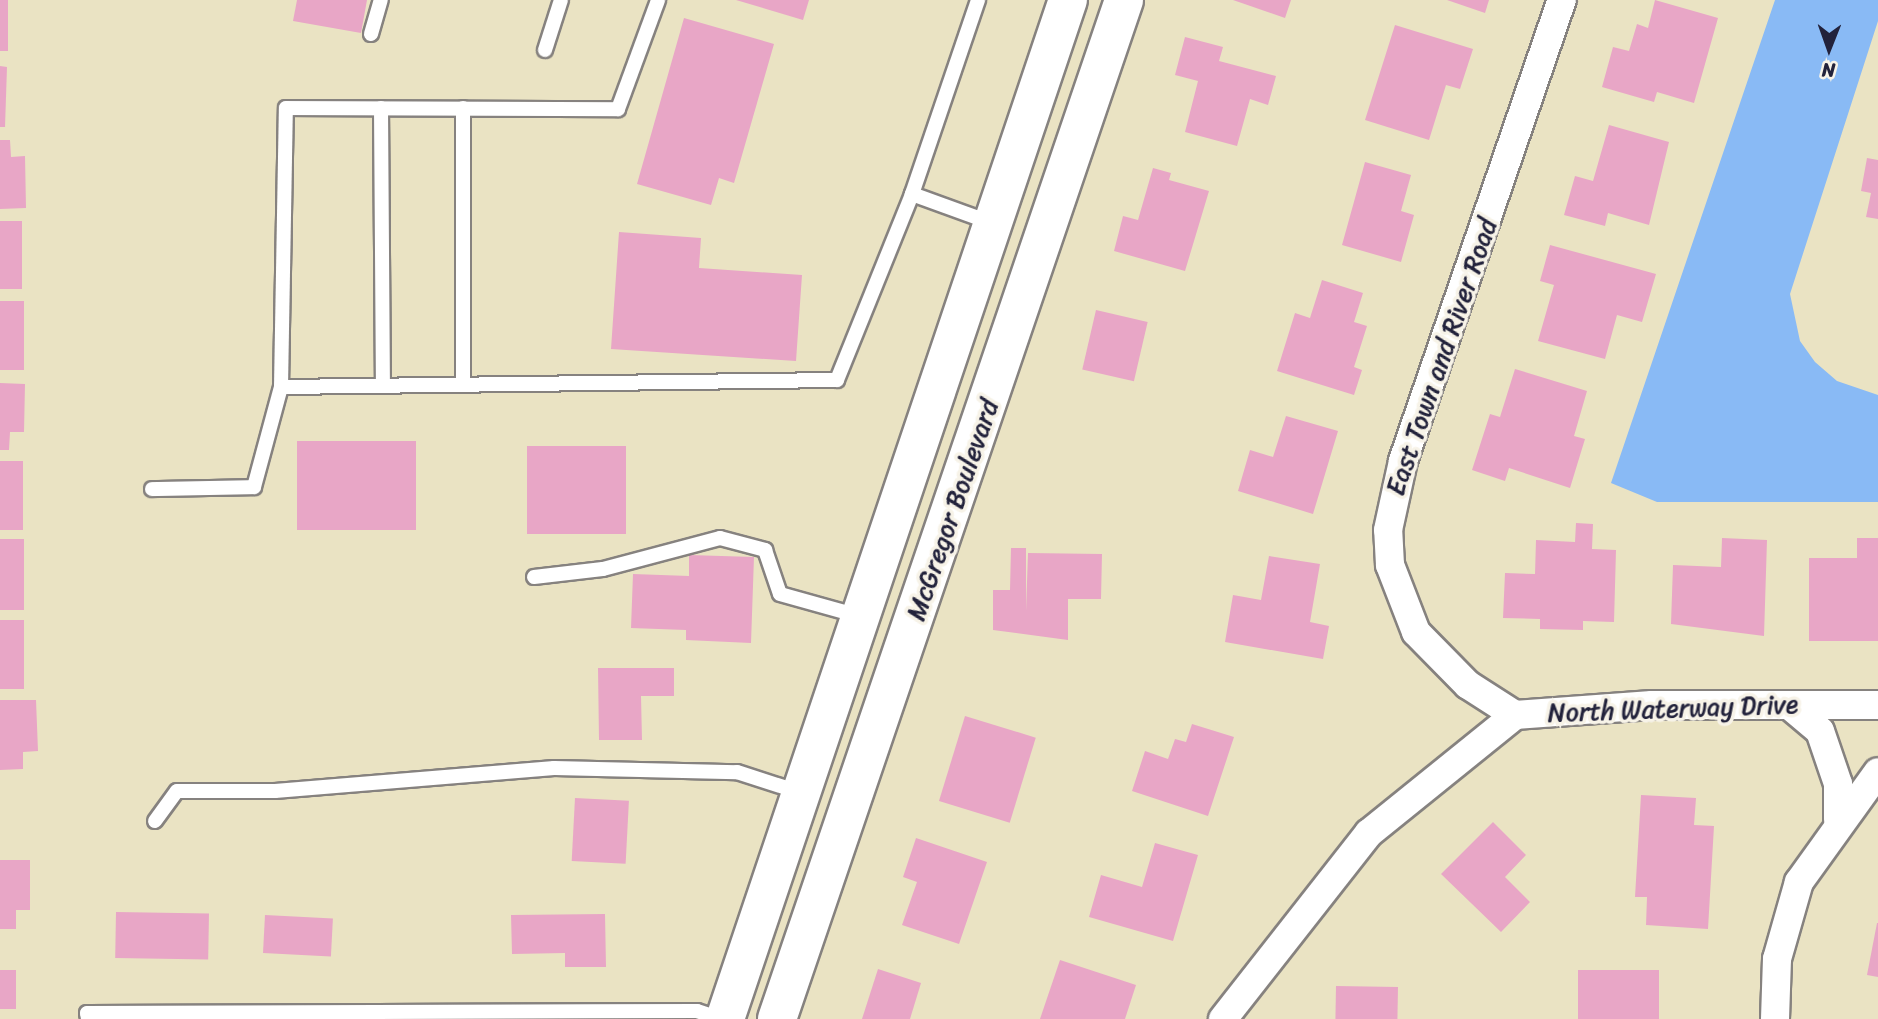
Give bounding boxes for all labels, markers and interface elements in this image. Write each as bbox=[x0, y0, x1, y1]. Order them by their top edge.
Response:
north arrow bbox=[1794, 14, 1864, 84]
text: N bbox=[1822, 54, 1836, 87]
street label: East Town and River Road bbox=[1380, 214, 1504, 500]
street label: McGregor Boulevard bbox=[901, 396, 1005, 624]
street label: North Waterway Drive bbox=[1546, 689, 1800, 729]

